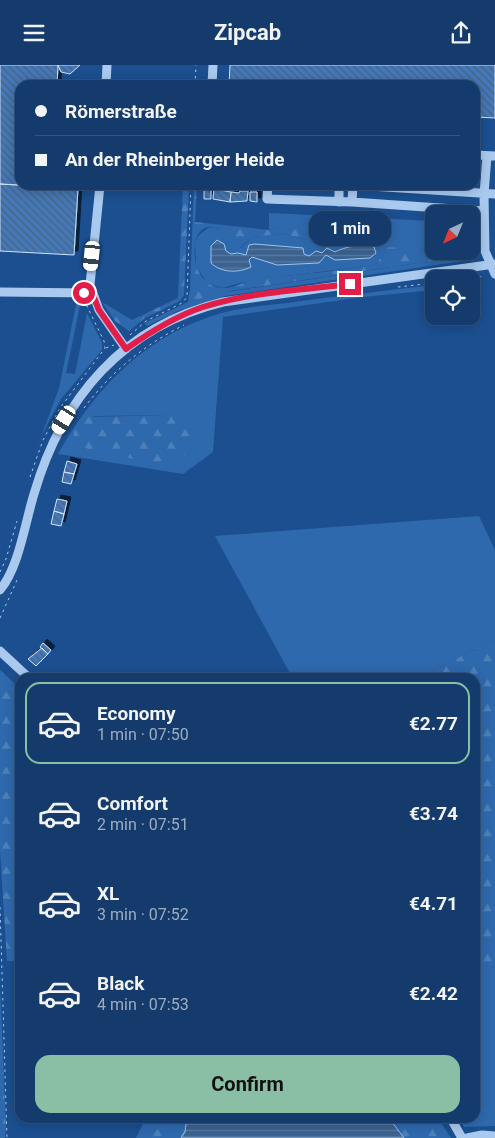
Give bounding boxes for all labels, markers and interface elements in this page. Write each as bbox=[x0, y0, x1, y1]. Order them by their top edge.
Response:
icon: menu bbox=[20, 19, 48, 47]
icon: share bbox=[447, 19, 475, 47]
text: Zipcab bbox=[214, 20, 281, 45]
text: Römerstraße bbox=[65, 100, 177, 123]
text: An der Rheinberger Heide bbox=[65, 148, 284, 171]
north arrow bbox=[425, 205, 480, 260]
map controls bbox=[425, 205, 480, 325]
callout: 1 min bbox=[309, 211, 391, 247]
text: 1 min bbox=[330, 219, 370, 238]
car bbox=[82, 240, 101, 272]
button: locate bbox=[425, 270, 480, 325]
route end bbox=[339, 273, 361, 295]
route start bbox=[73, 282, 95, 304]
car bbox=[49, 403, 78, 437]
icon: car bbox=[37, 701, 82, 746]
text: Economy bbox=[97, 702, 176, 725]
text: €2.77 bbox=[409, 712, 458, 735]
text: 1 min · 07:50 bbox=[97, 725, 189, 744]
icon: car bbox=[37, 791, 82, 836]
text: Comfort bbox=[97, 792, 168, 815]
text: €3.74 bbox=[409, 802, 458, 825]
text: 2 min · 07:51 bbox=[97, 815, 189, 834]
icon: car bbox=[37, 881, 82, 926]
text: XL bbox=[97, 882, 119, 905]
text: €4.71 bbox=[409, 892, 458, 915]
text: 3 min · 07:52 bbox=[97, 905, 189, 924]
icon: car bbox=[37, 971, 82, 1016]
text: Black bbox=[97, 972, 144, 995]
text: €2.42 bbox=[409, 982, 458, 1005]
text: 4 min · 07:53 bbox=[97, 995, 189, 1014]
button: Confirm bbox=[35, 1055, 460, 1113]

